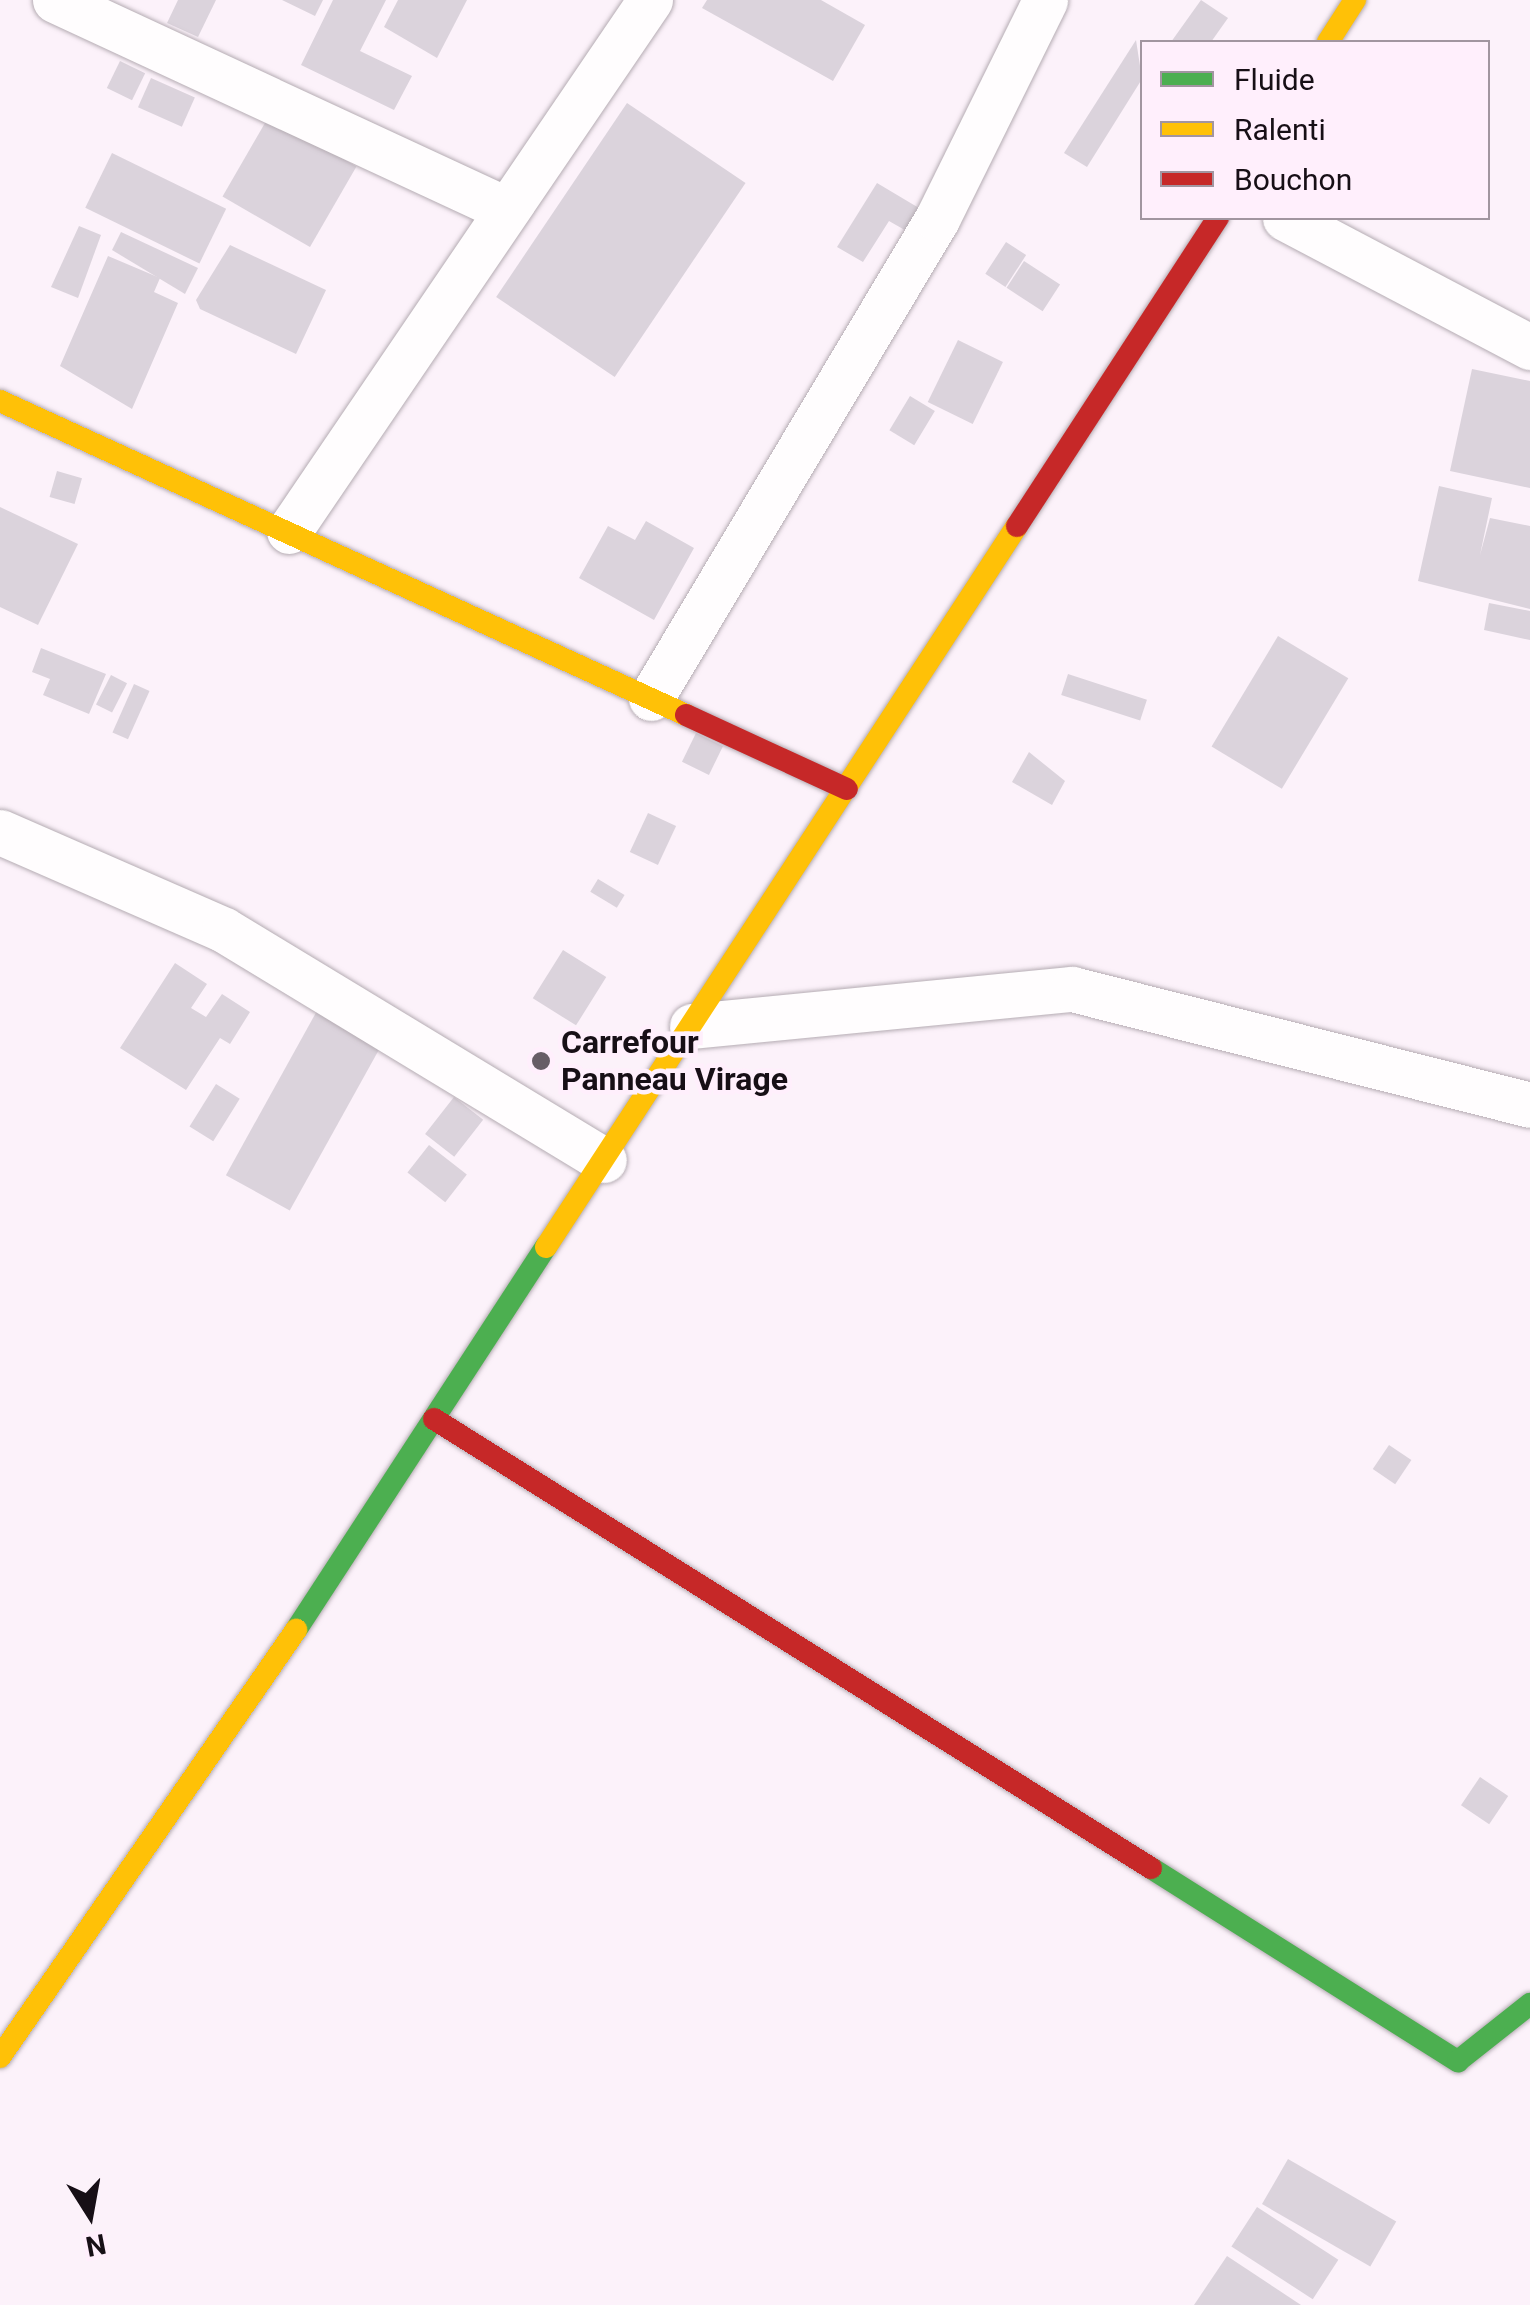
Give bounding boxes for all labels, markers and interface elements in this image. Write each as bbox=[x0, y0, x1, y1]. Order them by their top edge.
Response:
legend bbox=[1140, 40, 1490, 220]
text: Fluide bbox=[1234, 62, 1315, 97]
text: Ralenti bbox=[1234, 112, 1326, 147]
text: Bouchon bbox=[1234, 162, 1352, 197]
place label: Carrefour Panneau Virage bbox=[561, 1024, 788, 1099]
marker: Carrefour Panneau Virage bbox=[530, 1050, 552, 1072]
north arrow bbox=[40, 2165, 140, 2265]
text: N bbox=[83, 2227, 109, 2263]

